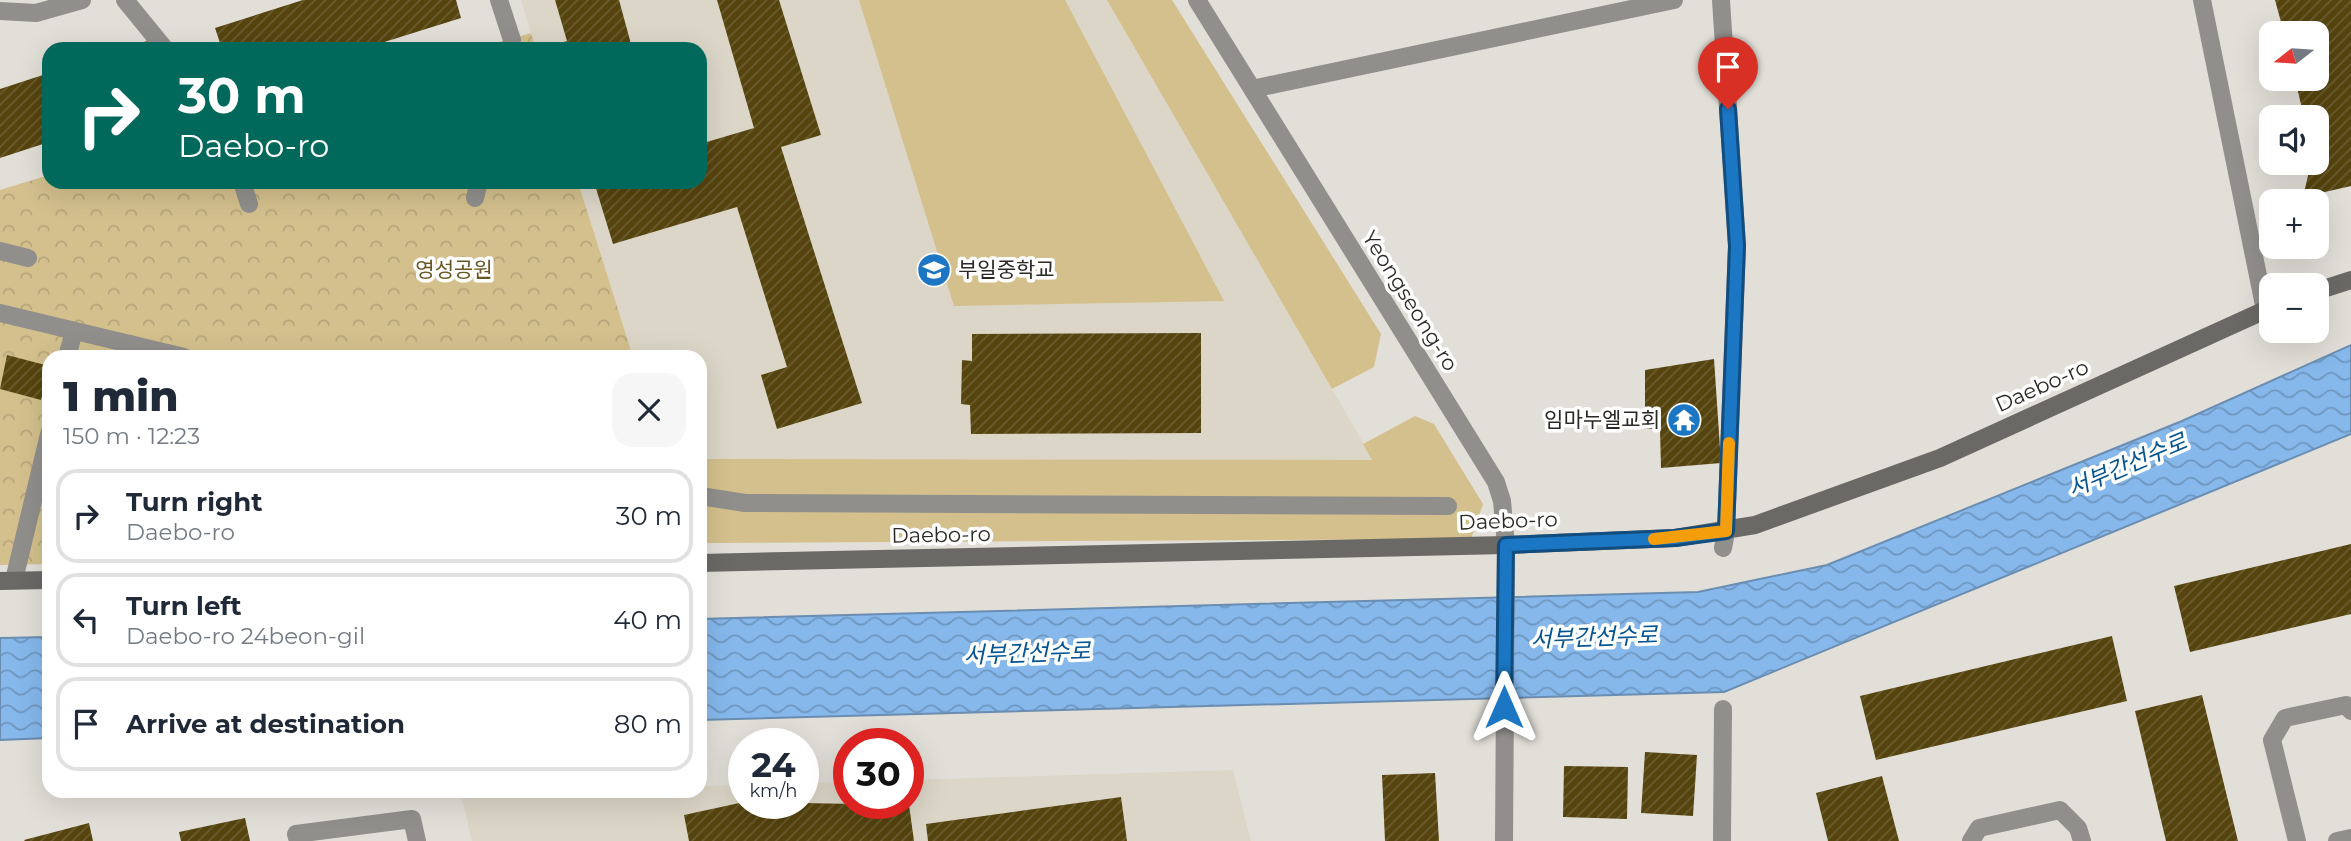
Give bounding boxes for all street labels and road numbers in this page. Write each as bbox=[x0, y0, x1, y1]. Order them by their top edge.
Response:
street label: Yeongseong-ro bbox=[1357, 226, 1464, 375]
street label: Daebo-ro bbox=[1991, 354, 2092, 417]
street label: Daebo-ro bbox=[1458, 506, 1558, 535]
street label: Daebo-ro bbox=[891, 521, 991, 548]

